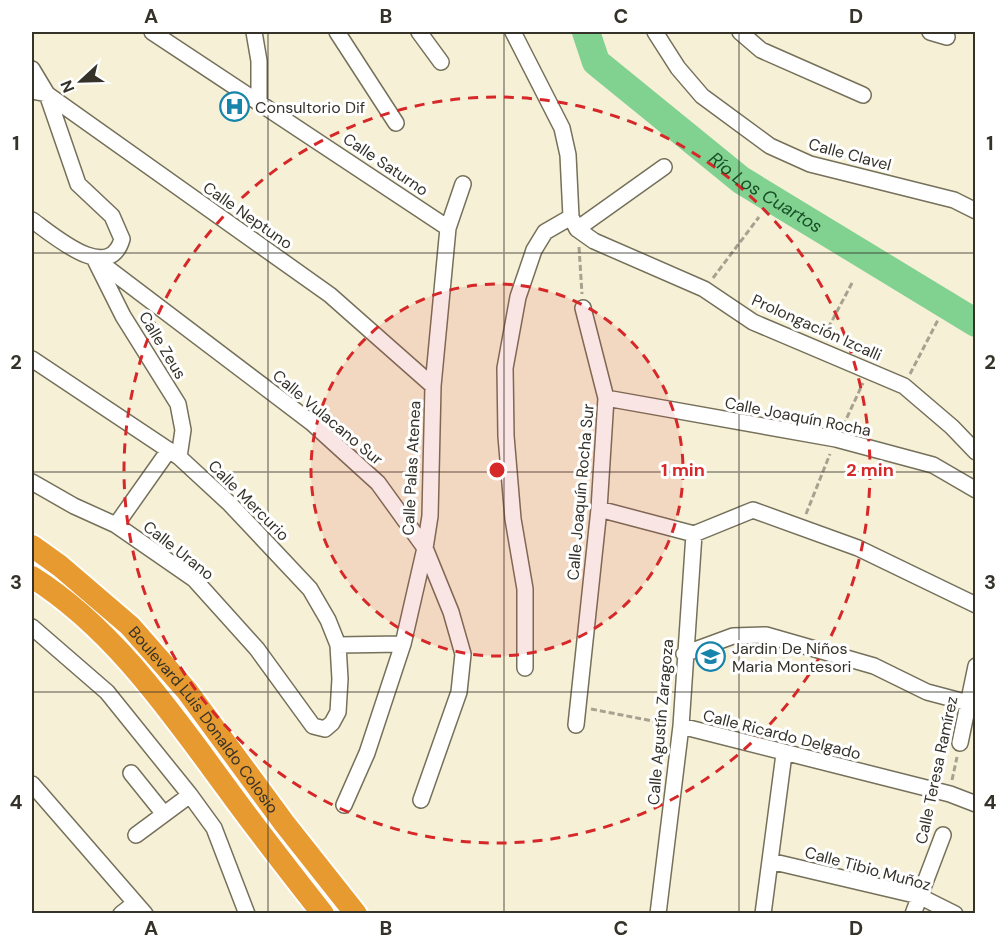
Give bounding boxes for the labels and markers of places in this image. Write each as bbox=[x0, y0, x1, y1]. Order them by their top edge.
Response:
hospital icon: Consultorio Dif bbox=[218, 91, 250, 123]
place label: Consultorio Dif bbox=[255, 97, 365, 118]
centre of rings bbox=[487, 460, 507, 480]
place label: Jardin De Niños Maria Montesori bbox=[732, 638, 851, 677]
school or university icon: Jardin De Niños Maria Montesori bbox=[695, 641, 727, 673]

